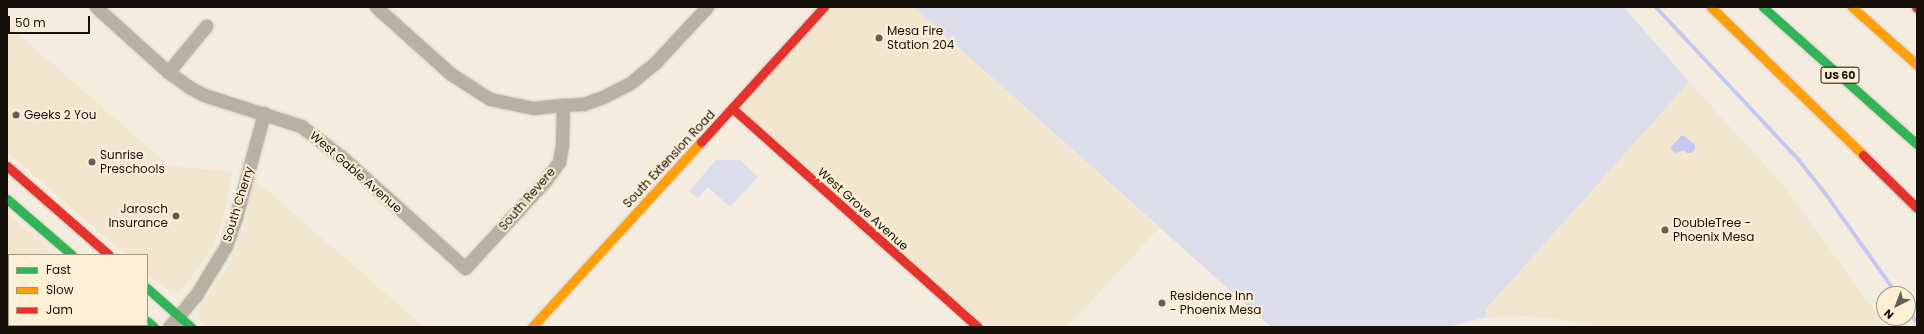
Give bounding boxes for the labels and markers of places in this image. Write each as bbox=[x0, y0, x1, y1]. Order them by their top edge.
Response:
place label: Mesa Fire Station 204 bbox=[887, 24, 954, 52]
marker: Mesa Fire Station 204 bbox=[874, 33, 884, 43]
place label: Geeks 2 You bbox=[24, 108, 96, 122]
marker: Geeks 2 You bbox=[11, 110, 21, 120]
place label: Sunrise Preschools bbox=[100, 148, 165, 176]
marker: Sunrise Preschools bbox=[87, 157, 97, 167]
place label: Jarosch Insurance bbox=[108, 202, 168, 230]
marker: Jarosch Insurance bbox=[171, 211, 181, 221]
place label: DoubleTree - Phoenix Mesa bbox=[1673, 216, 1754, 244]
marker: DoubleTree - Phoenix Mesa bbox=[1660, 225, 1670, 235]
place label: Residence Inn - Phoenix Mesa bbox=[1170, 289, 1261, 317]
marker: Residence Inn - Phoenix Mesa bbox=[1157, 298, 1167, 308]

